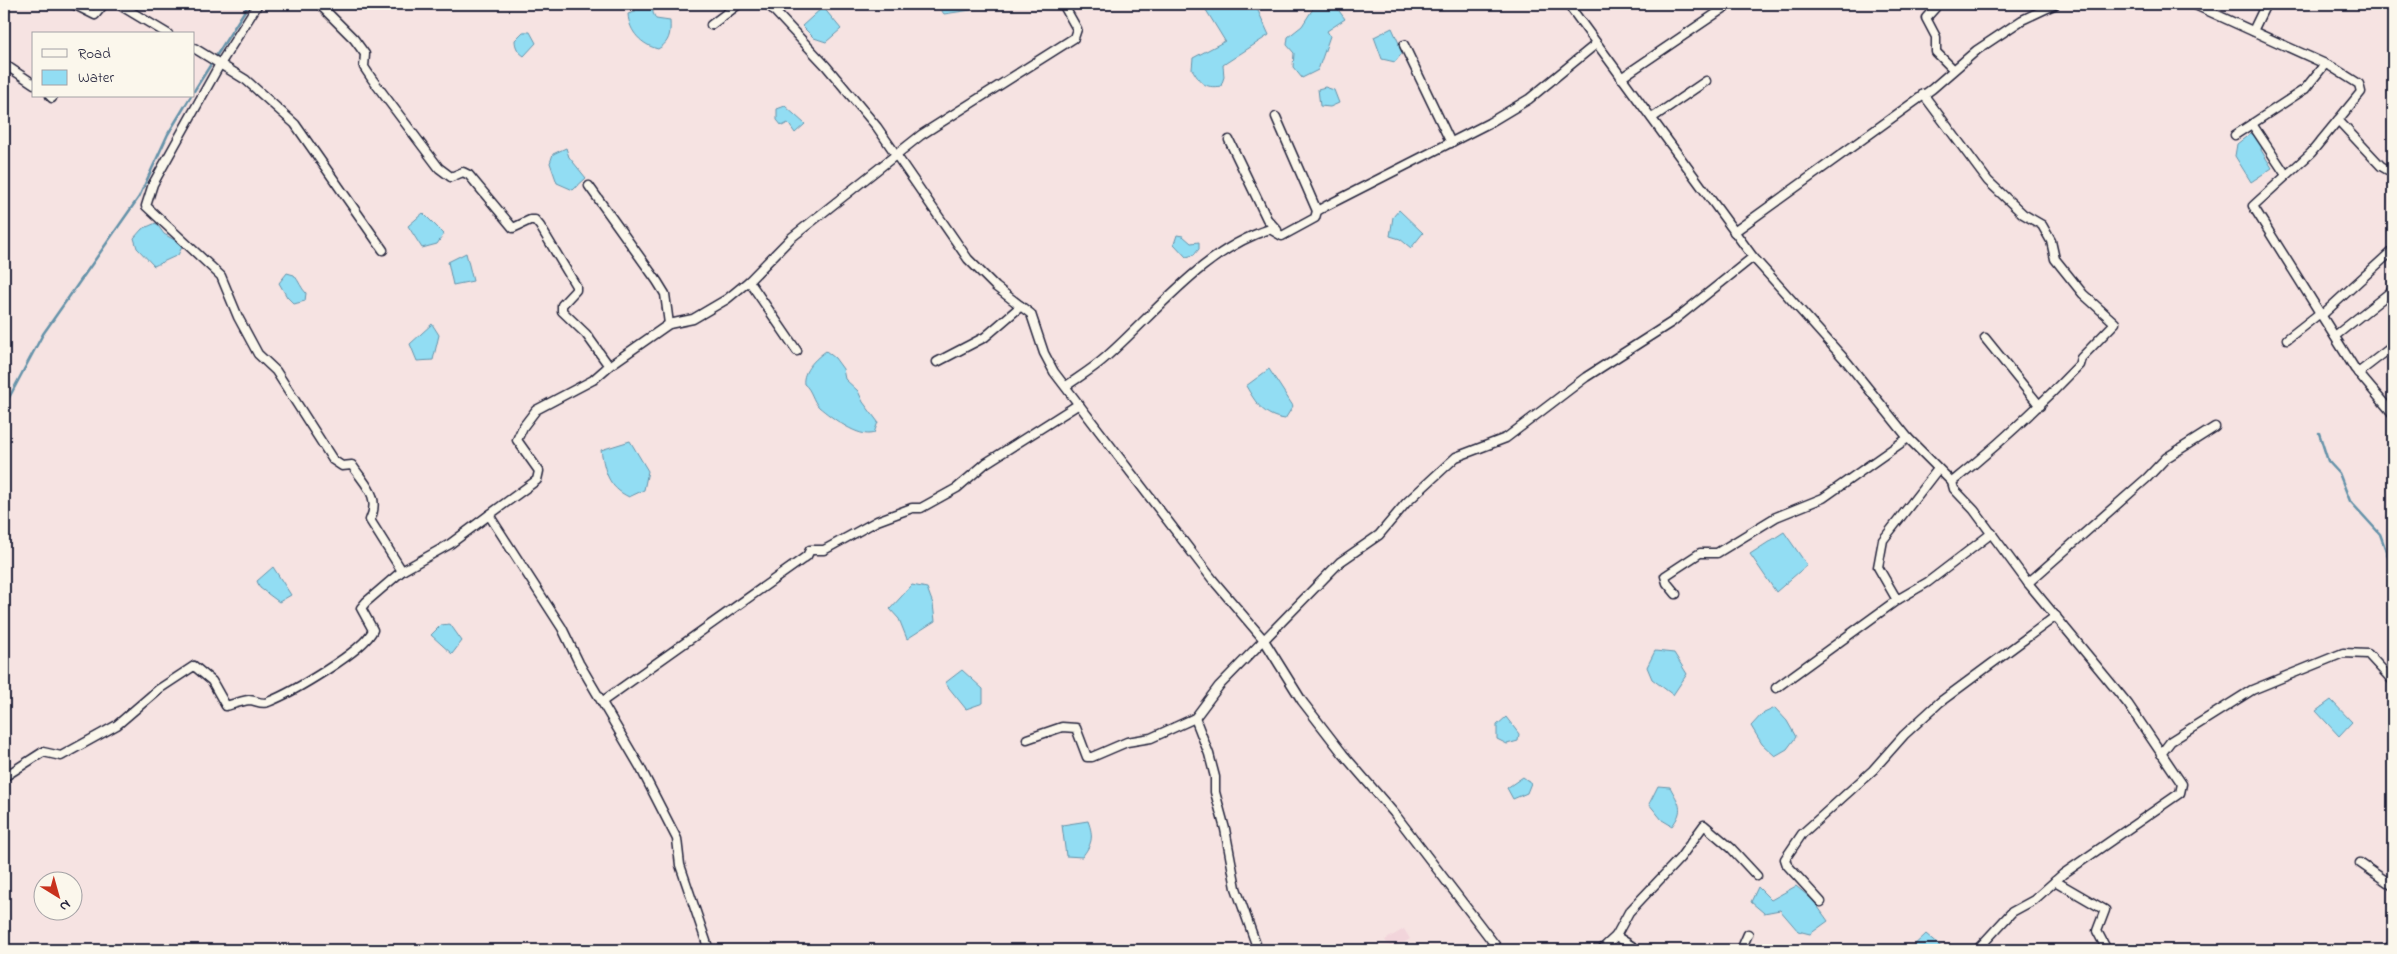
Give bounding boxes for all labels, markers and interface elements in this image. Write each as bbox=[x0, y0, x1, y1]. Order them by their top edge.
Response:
legend bbox=[32, 32, 195, 98]
text: Road bbox=[78, 43, 111, 65]
text: Water bbox=[78, 67, 114, 89]
north arrow bbox=[32, 872, 82, 922]
text: N bbox=[55, 894, 75, 916]

